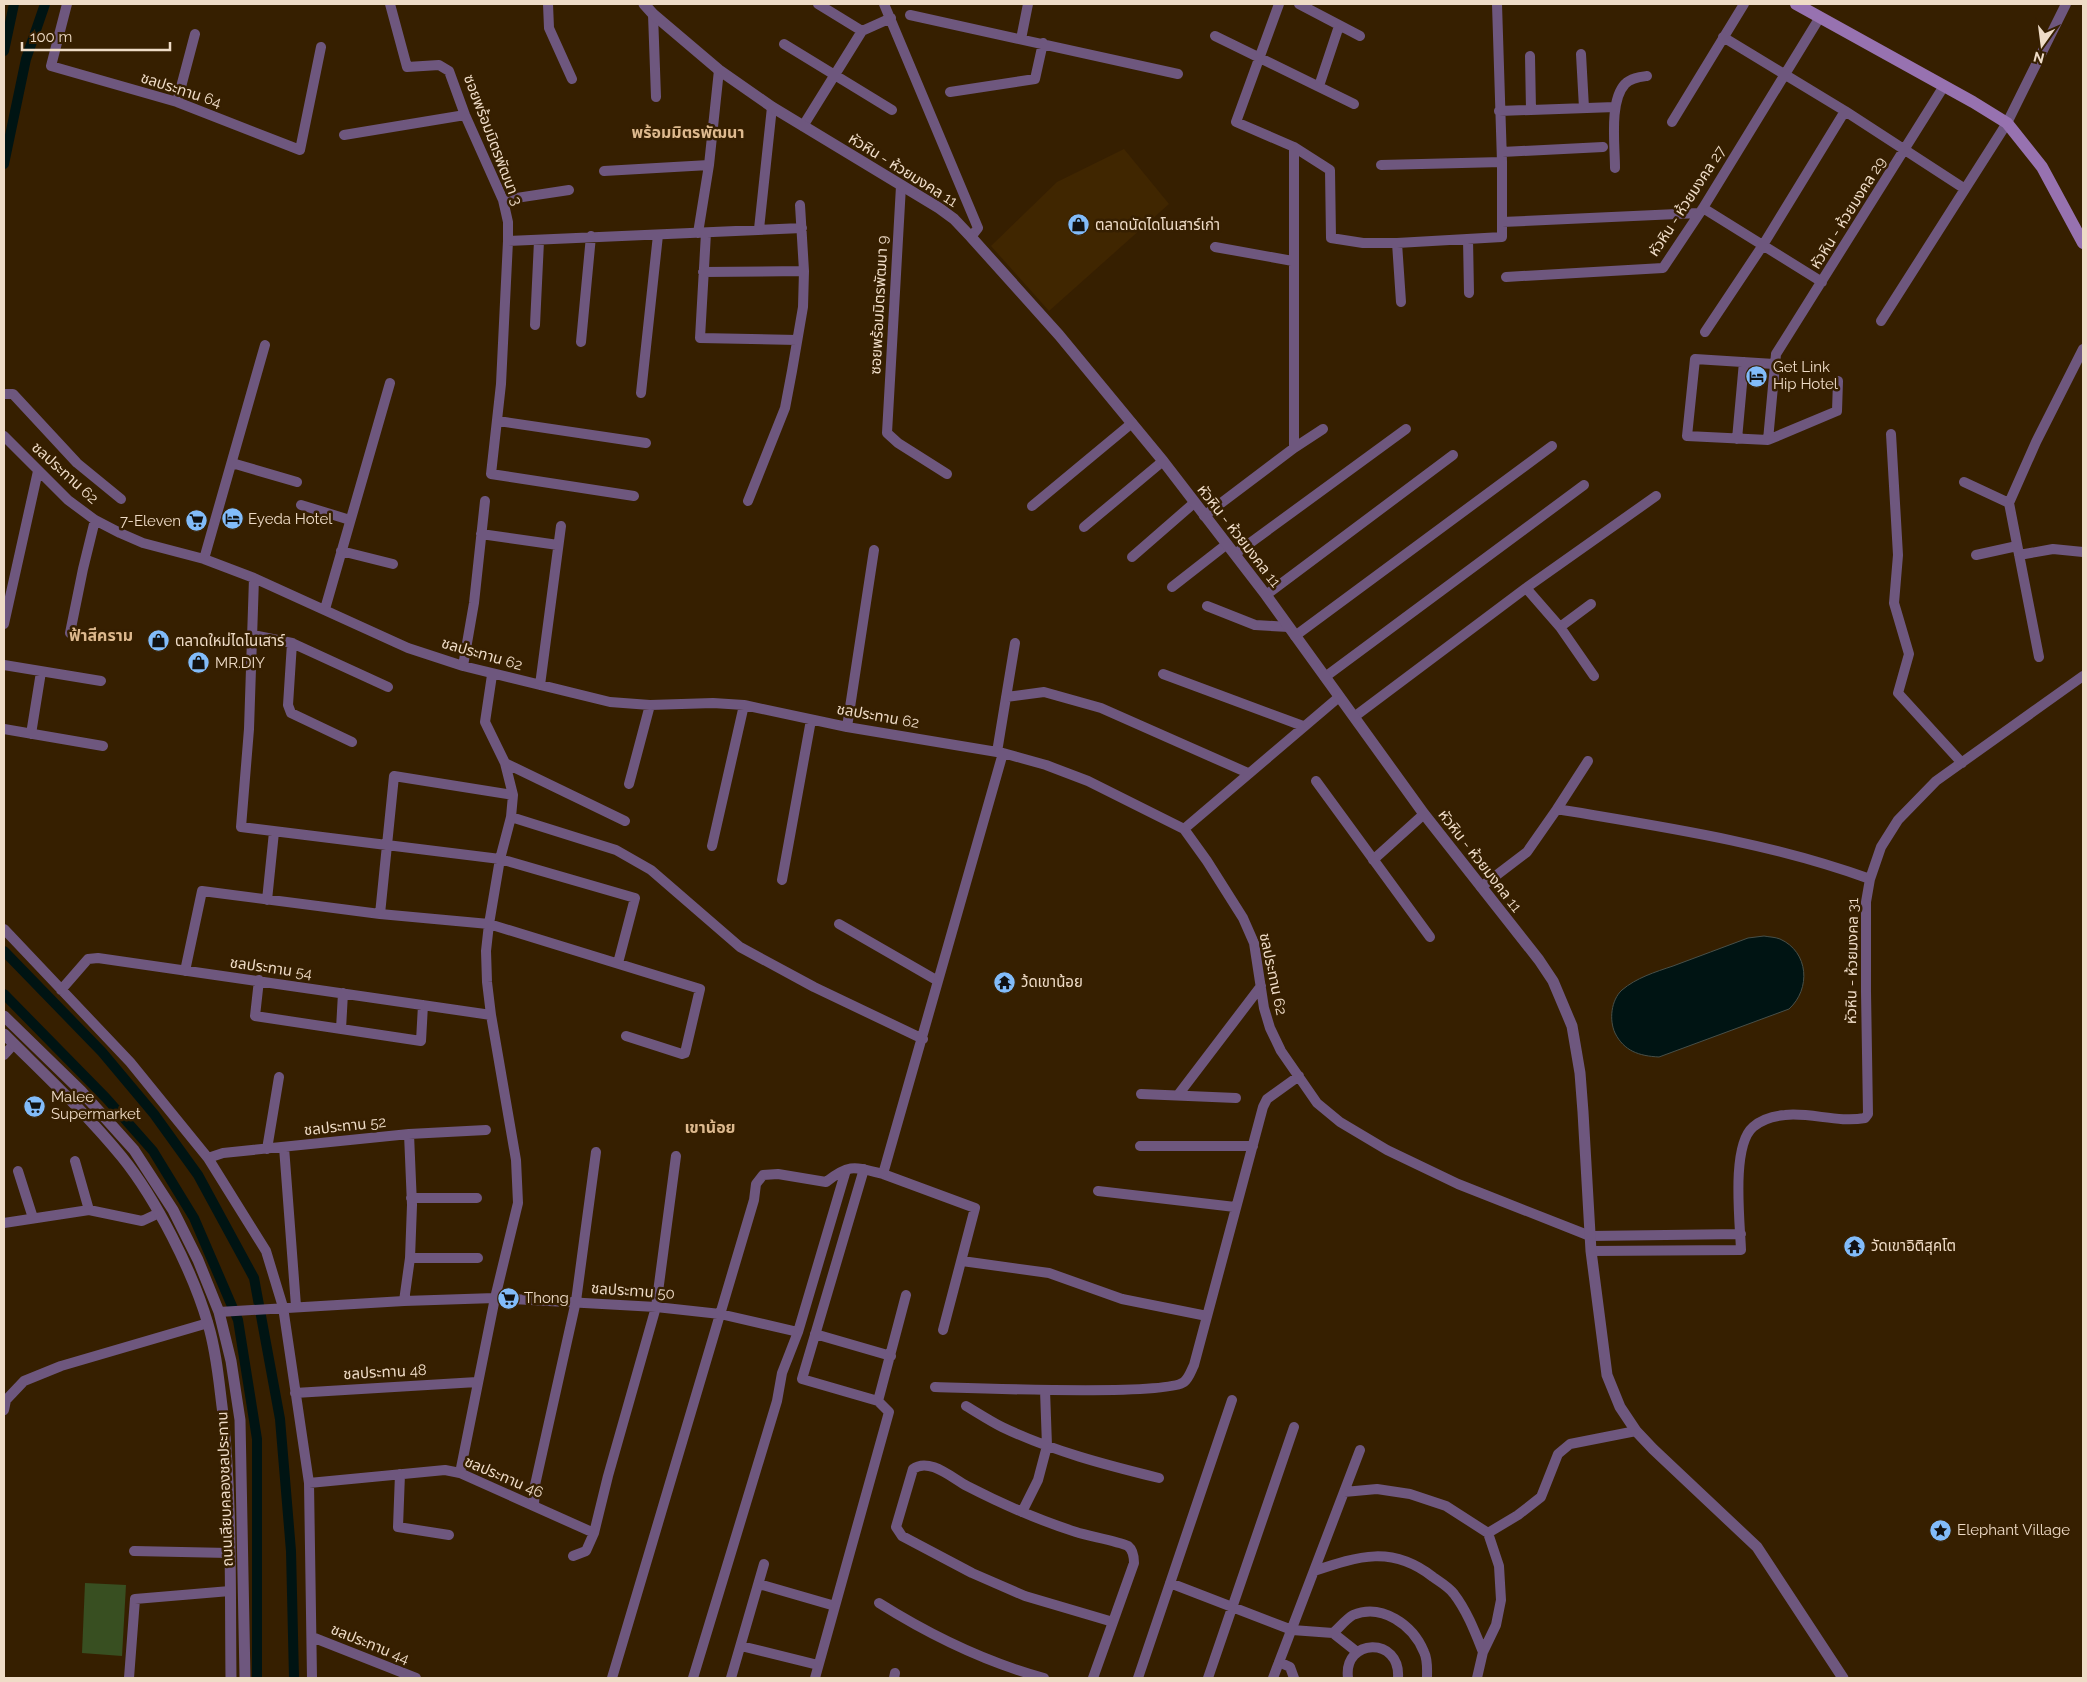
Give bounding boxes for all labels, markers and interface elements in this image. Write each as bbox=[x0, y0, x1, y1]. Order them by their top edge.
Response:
scale bar bbox=[22, 20, 170, 52]
north arrow bbox=[2017, 20, 2067, 70]
text: 100 m bbox=[30, 28, 72, 46]
text: N bbox=[2032, 49, 2046, 67]
street label: ชลประทาน 64 bbox=[138, 68, 224, 112]
street label: ซอยพร้อมมิตรพัฒนา 3 bbox=[460, 72, 526, 208]
district label: พร้อมมิตรพัฒนา bbox=[632, 123, 744, 142]
street label: หัวหิน - ห้วยมงคล 11 bbox=[845, 129, 961, 211]
street label: หัวหิน - ห้วยมงคล 27 bbox=[1645, 142, 1729, 260]
street label: หัวหิน - ห้วยมงคล 29 bbox=[1806, 153, 1890, 272]
shop icon: ตลาดนัดไดโนเสาร์เก่า bbox=[1067, 213, 1091, 237]
place label: ตลาดนัดไดโนเสาร์เก่า bbox=[1095, 216, 1220, 234]
street label: ซอยพร้อมมิตรพัฒนา 9 bbox=[866, 235, 892, 375]
place label: Get Link Hip Hotel bbox=[1773, 358, 1839, 393]
hotel icon: Get Link Hip Hotel bbox=[1745, 364, 1769, 388]
street label: ชลประทาน 62 bbox=[28, 438, 102, 508]
street label: หัวหิน - ห้วยมงคล 11 bbox=[1193, 481, 1285, 591]
hotel icon: Eyeda Hotel bbox=[220, 507, 244, 531]
supermarket icon: 7-Eleven bbox=[185, 509, 209, 533]
place label: Eyeda Hotel bbox=[248, 510, 333, 528]
place label: 7-Eleven bbox=[120, 512, 181, 530]
district label: ฟ้าสีคราม bbox=[69, 626, 133, 645]
shop icon: ตลาดใหม่ไดโนเสาร์ bbox=[147, 629, 171, 653]
place label: ตลาดใหม่ไดโนเสาร์ bbox=[175, 632, 285, 650]
street label: ชลประทาน 62 bbox=[439, 634, 525, 674]
shop icon: MR.DIY bbox=[187, 651, 211, 675]
place label: MR.DIY bbox=[215, 654, 265, 672]
street label: ชลประทาน 62 bbox=[835, 700, 921, 732]
street label: หัวหิน - ห้วยมงคล 11 bbox=[1434, 806, 1526, 916]
street label: หัวหิน - ห้วยมงคล 31 bbox=[1842, 897, 1862, 1024]
street label: ชลประทาน 62 bbox=[1256, 931, 1291, 1017]
street label: ชลประทาน 54 bbox=[229, 953, 313, 983]
temple icon: ว้ดเขาน้อย bbox=[993, 970, 1017, 994]
place label: ว้ดเขาน้อย bbox=[1021, 973, 1083, 991]
place label: Malee Supermarket bbox=[51, 1088, 141, 1123]
supermarket icon: Malee Supermarket bbox=[23, 1094, 47, 1118]
street label: ชลประทาน 52 bbox=[303, 1113, 387, 1139]
district label: เขาน้อย bbox=[684, 1118, 736, 1137]
temple icon: วัดเขาอิติสุคโต bbox=[1843, 1234, 1867, 1258]
place label: วัดเขาอิติสุคโต bbox=[1871, 1237, 1956, 1255]
street label: ชลประทาน 50 bbox=[591, 1279, 675, 1303]
supermarket icon: Thong bbox=[496, 1286, 520, 1310]
place label: Thong bbox=[524, 1289, 569, 1307]
street label: ชลประทาน 48 bbox=[343, 1361, 427, 1383]
street label: ถนนเลียบคลองชลประทาน bbox=[213, 1411, 237, 1567]
street label: ชลประทาน 46 bbox=[462, 1452, 546, 1502]
place icon: Elephant Village bbox=[1929, 1518, 1953, 1542]
place label: Elephant Village bbox=[1957, 1521, 2070, 1539]
street label: ชลประทาน 44 bbox=[328, 1620, 412, 1668]

